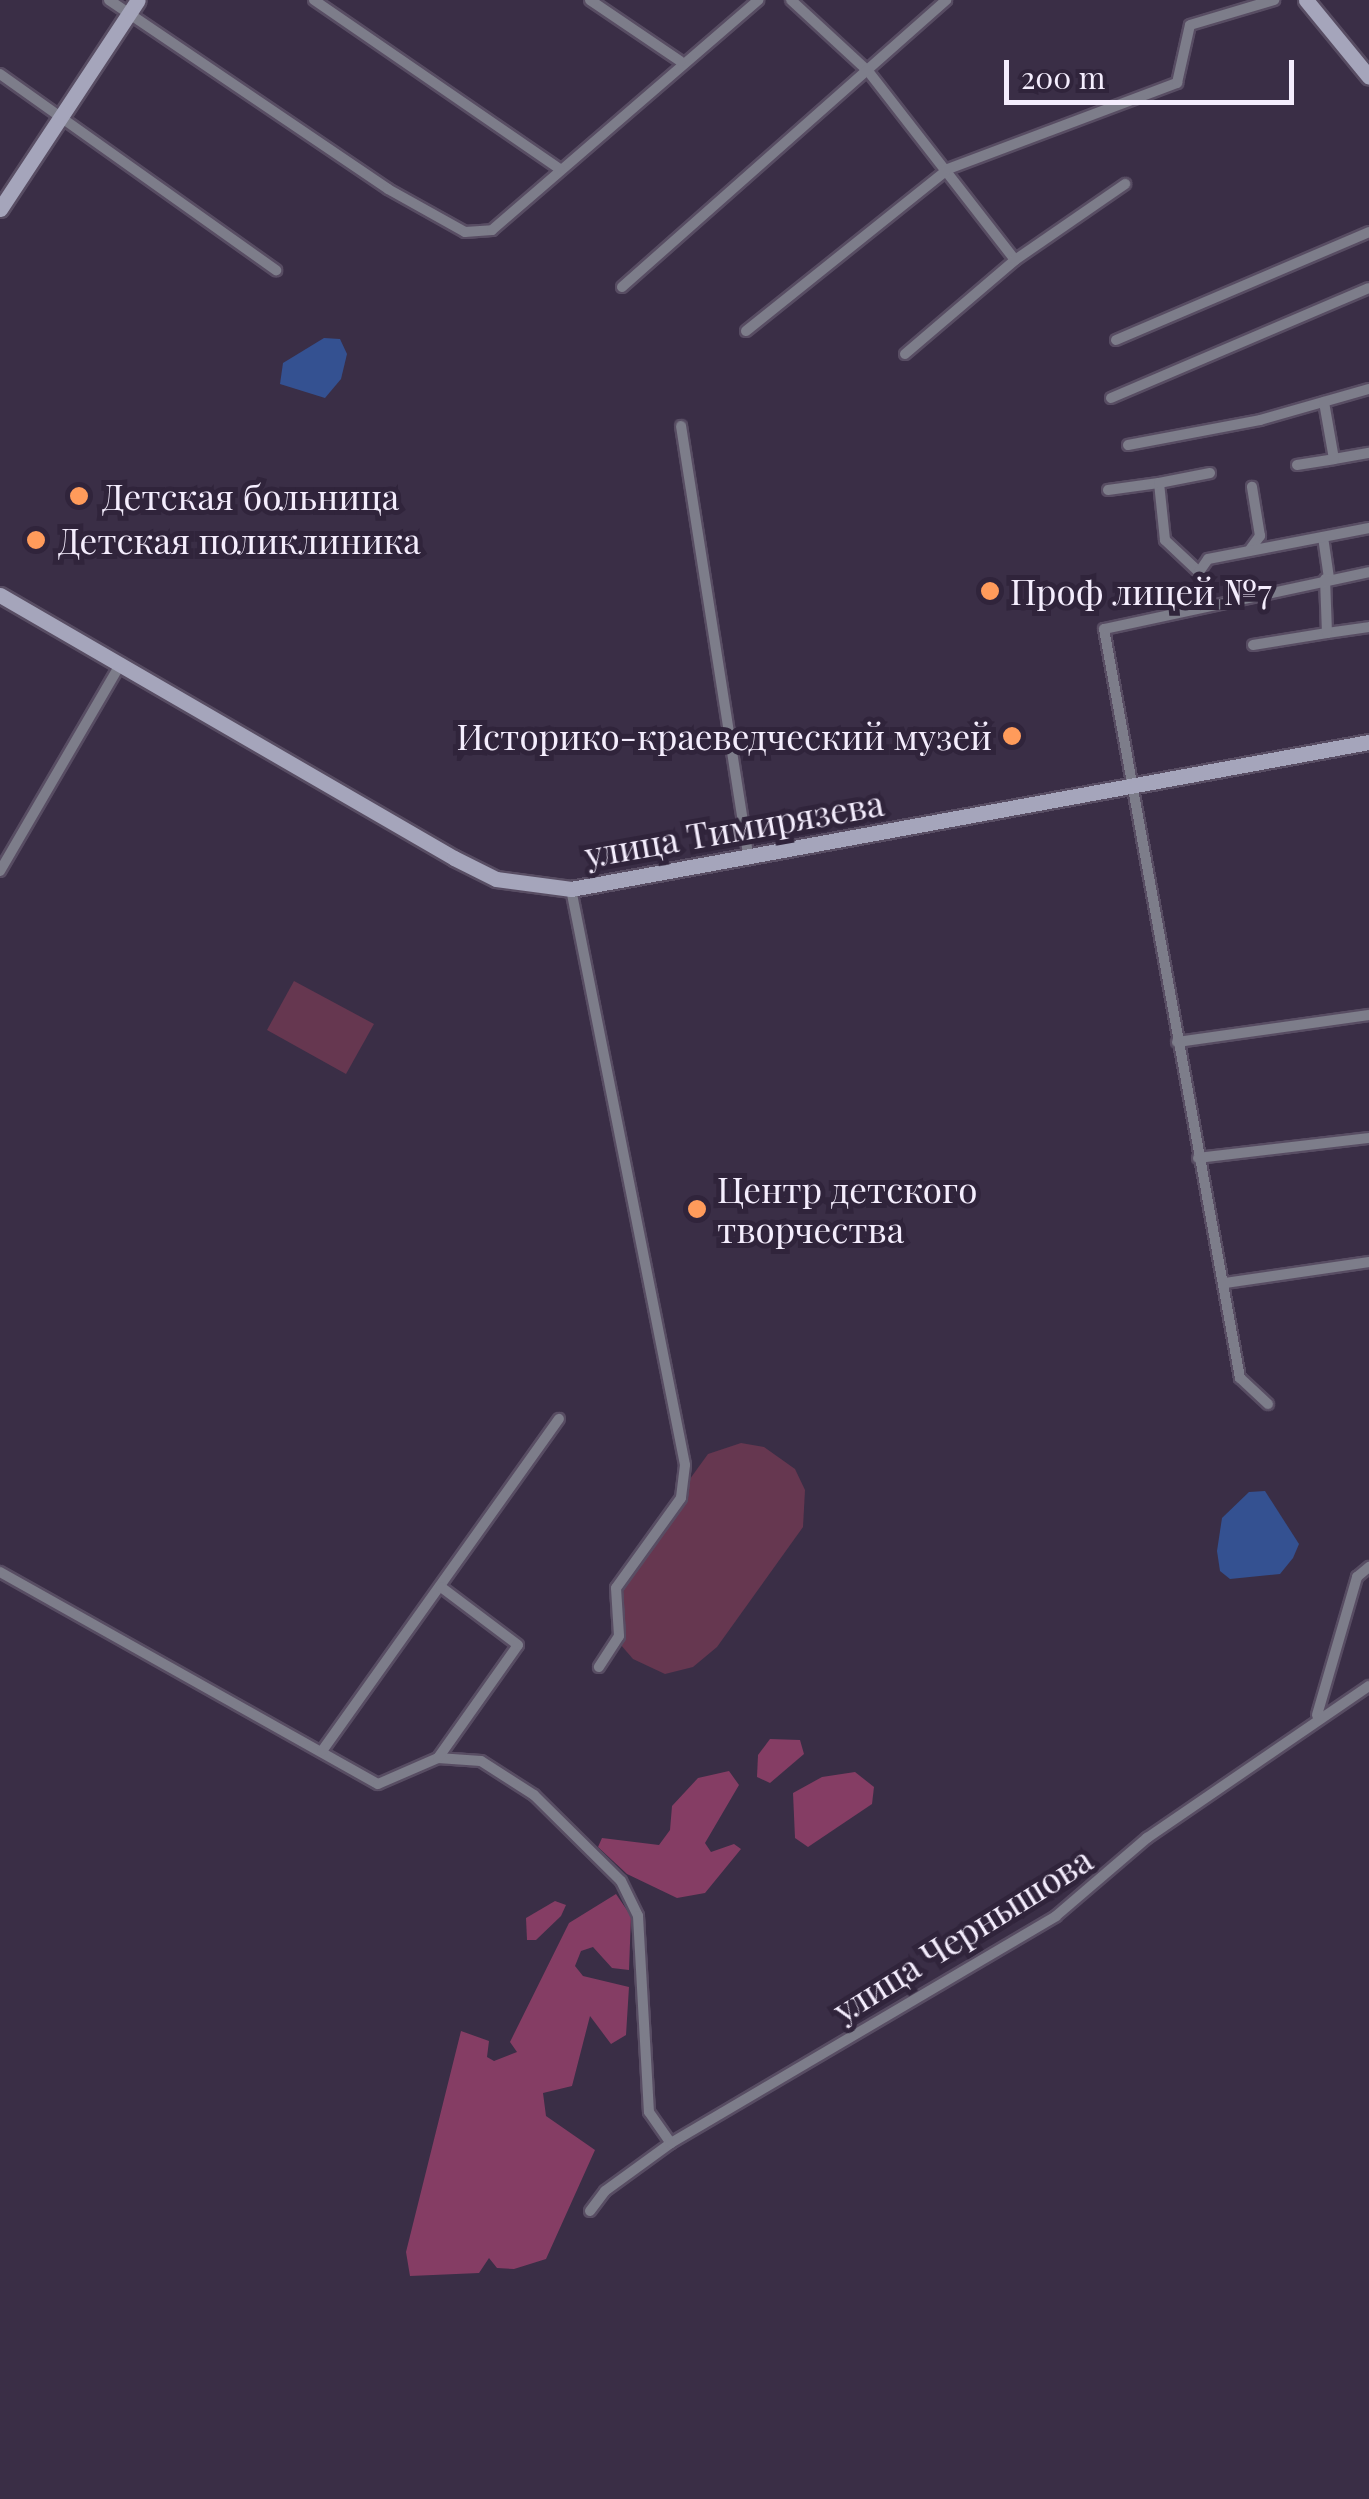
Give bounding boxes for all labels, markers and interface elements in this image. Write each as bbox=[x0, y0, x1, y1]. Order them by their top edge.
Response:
scale bar bbox=[1009, 40, 1299, 102]
text: 200 m bbox=[1021, 57, 1105, 97]
place label: Детская больница bbox=[102, 475, 399, 517]
marker: Детская больница bbox=[66, 483, 92, 509]
place label: Детская поликлиника bbox=[58, 519, 421, 561]
marker: Детская поликлиника bbox=[23, 527, 49, 553]
place label: Проф лицей №7 bbox=[1010, 570, 1272, 612]
marker: Проф лицей №7 bbox=[979, 580, 1001, 602]
place label: Историко-краеведческий музей bbox=[457, 715, 992, 757]
marker: Историко-краеведческий музей bbox=[1001, 725, 1023, 747]
street label: улица Тимирязева bbox=[581, 781, 887, 875]
place label: Центр детского творчества bbox=[717, 1168, 977, 1250]
marker: Центр детского творчества bbox=[686, 1198, 708, 1220]
street label: улица Чернышова bbox=[825, 1837, 1099, 2031]

